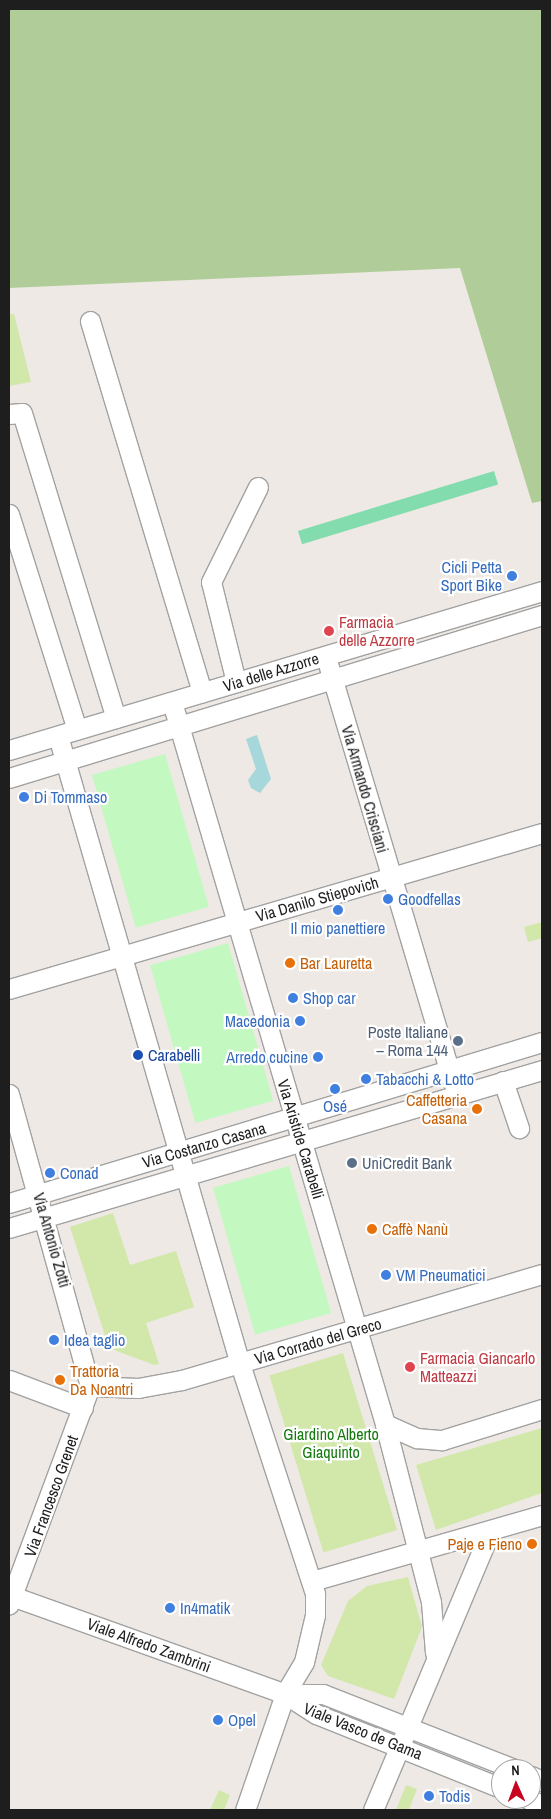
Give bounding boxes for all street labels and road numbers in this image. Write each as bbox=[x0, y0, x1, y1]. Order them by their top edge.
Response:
street label: Via delle Azzorre bbox=[221, 648, 321, 696]
street label: Via Armando Crisciani bbox=[338, 723, 392, 855]
street label: Via Danilo Stiepovich bbox=[253, 872, 381, 926]
street label: Via Aristide Carabelli bbox=[274, 1077, 328, 1201]
street label: Via Costanzo Casana bbox=[140, 1118, 268, 1172]
street label: Via Antonio Zotti bbox=[29, 1190, 75, 1290]
street label: Via Corrado del Greco bbox=[252, 1314, 384, 1368]
street label: Via Francesco Grenet bbox=[20, 1433, 82, 1559]
street label: Viale Alfredo Zambrini bbox=[84, 1614, 214, 1676]
street label: Viale Vasco de Gama bbox=[301, 1698, 425, 1764]

